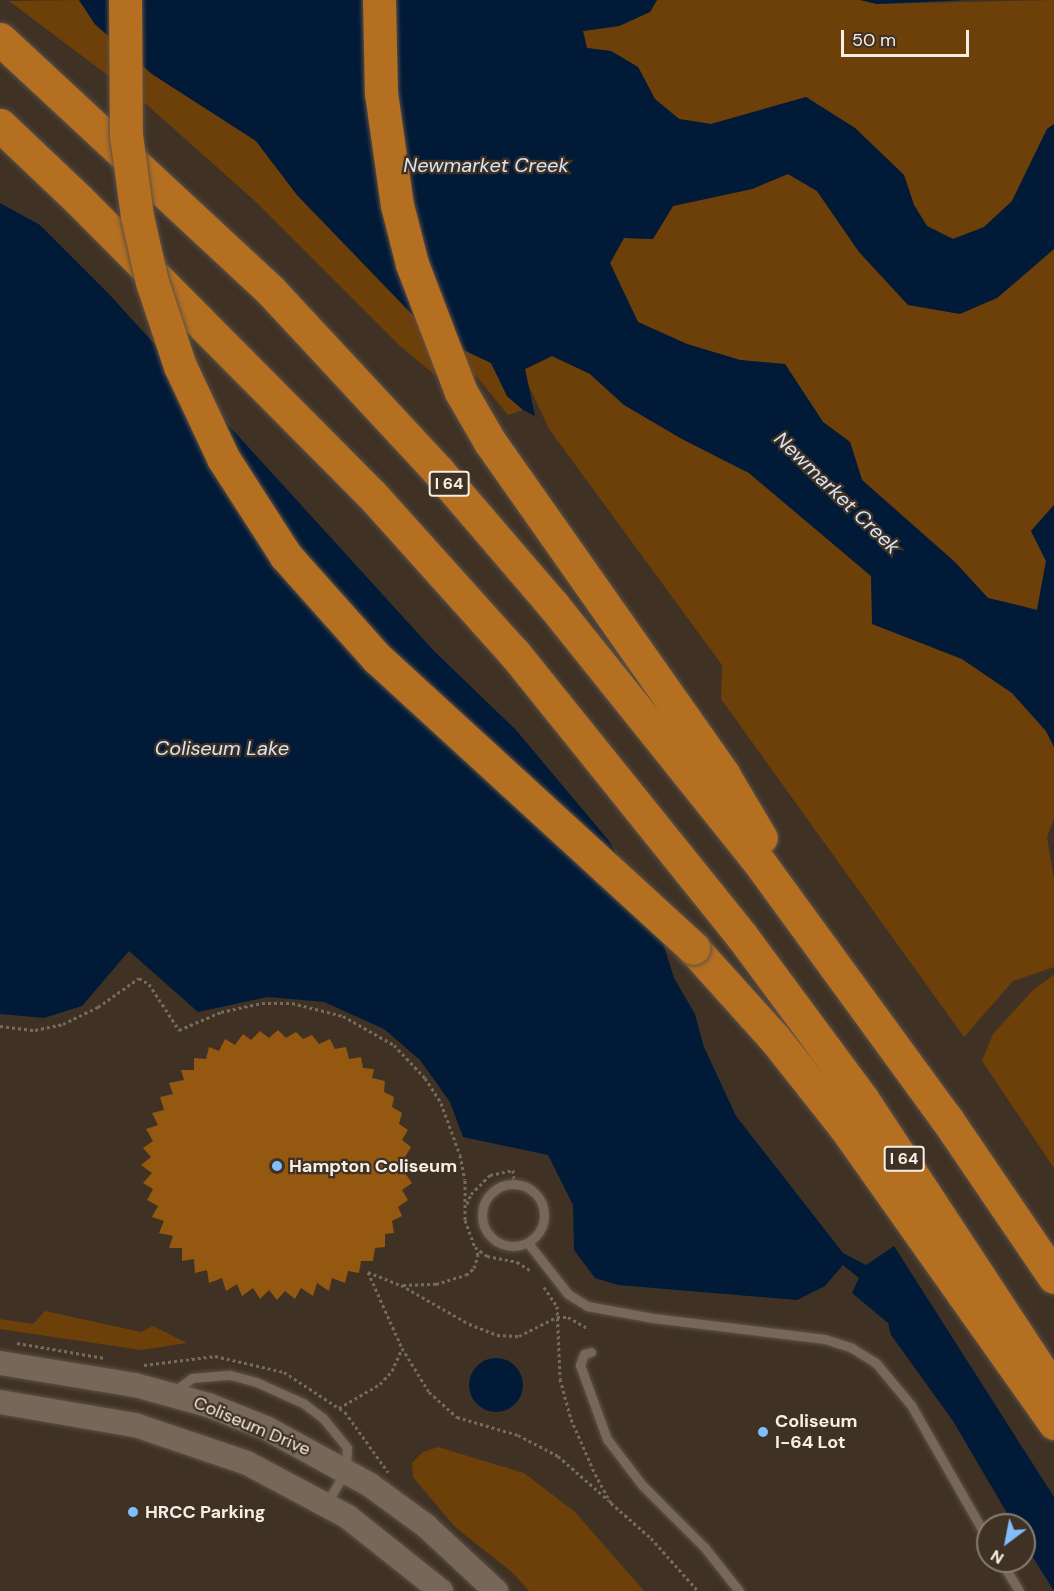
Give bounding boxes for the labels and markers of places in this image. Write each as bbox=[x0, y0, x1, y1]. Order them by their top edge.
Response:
place label: Hampton Coliseum bbox=[289, 1155, 457, 1177]
marker: Hampton Coliseum bbox=[270, 1159, 284, 1173]
place label: Coliseum I-64 Lot bbox=[775, 1411, 857, 1454]
marker: Coliseum I-64 Lot bbox=[756, 1425, 770, 1439]
place label: HRCC Parking bbox=[145, 1501, 266, 1523]
marker: HRCC Parking bbox=[126, 1505, 140, 1519]

